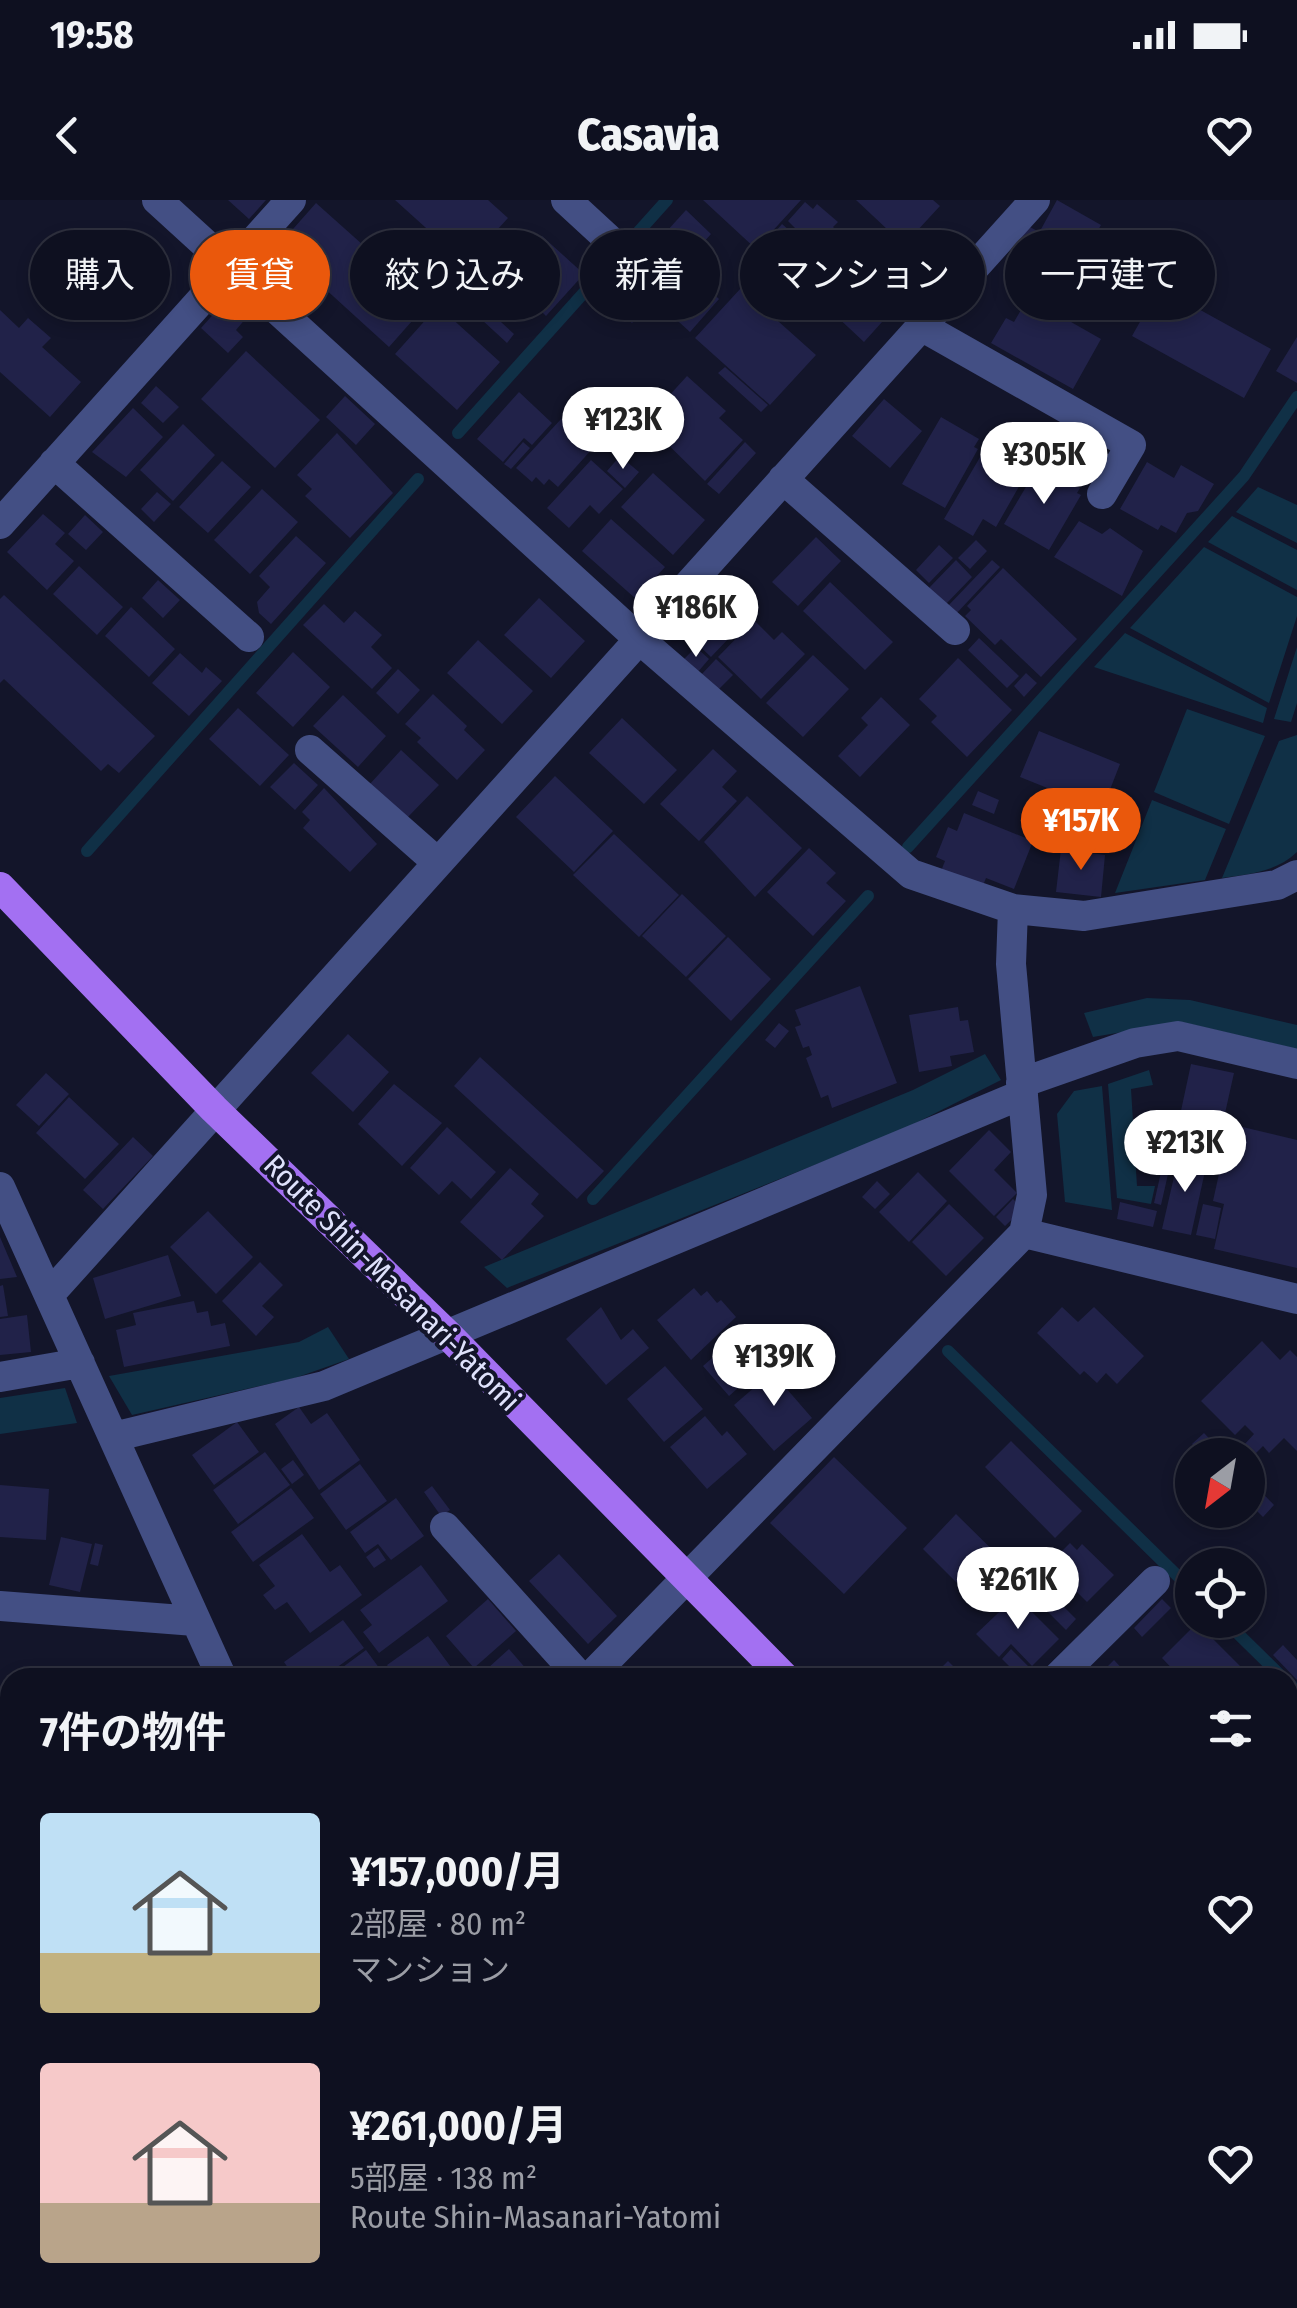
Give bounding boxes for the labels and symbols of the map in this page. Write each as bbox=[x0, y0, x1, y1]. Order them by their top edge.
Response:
pin: ¥123K bbox=[553, 387, 693, 472]
pin: ¥305K bbox=[974, 422, 1114, 507]
pin: ¥186K bbox=[626, 575, 766, 660]
pin: ¥157K bbox=[1011, 788, 1151, 873]
pin: ¥213K bbox=[1115, 1110, 1255, 1195]
street label: Route Shin-Masanari-Yatomi bbox=[256, 1147, 528, 1419]
pin: ¥139K bbox=[704, 1324, 844, 1409]
north arrow bbox=[1175, 1438, 1265, 1528]
pin: ¥261K bbox=[948, 1547, 1088, 1632]

